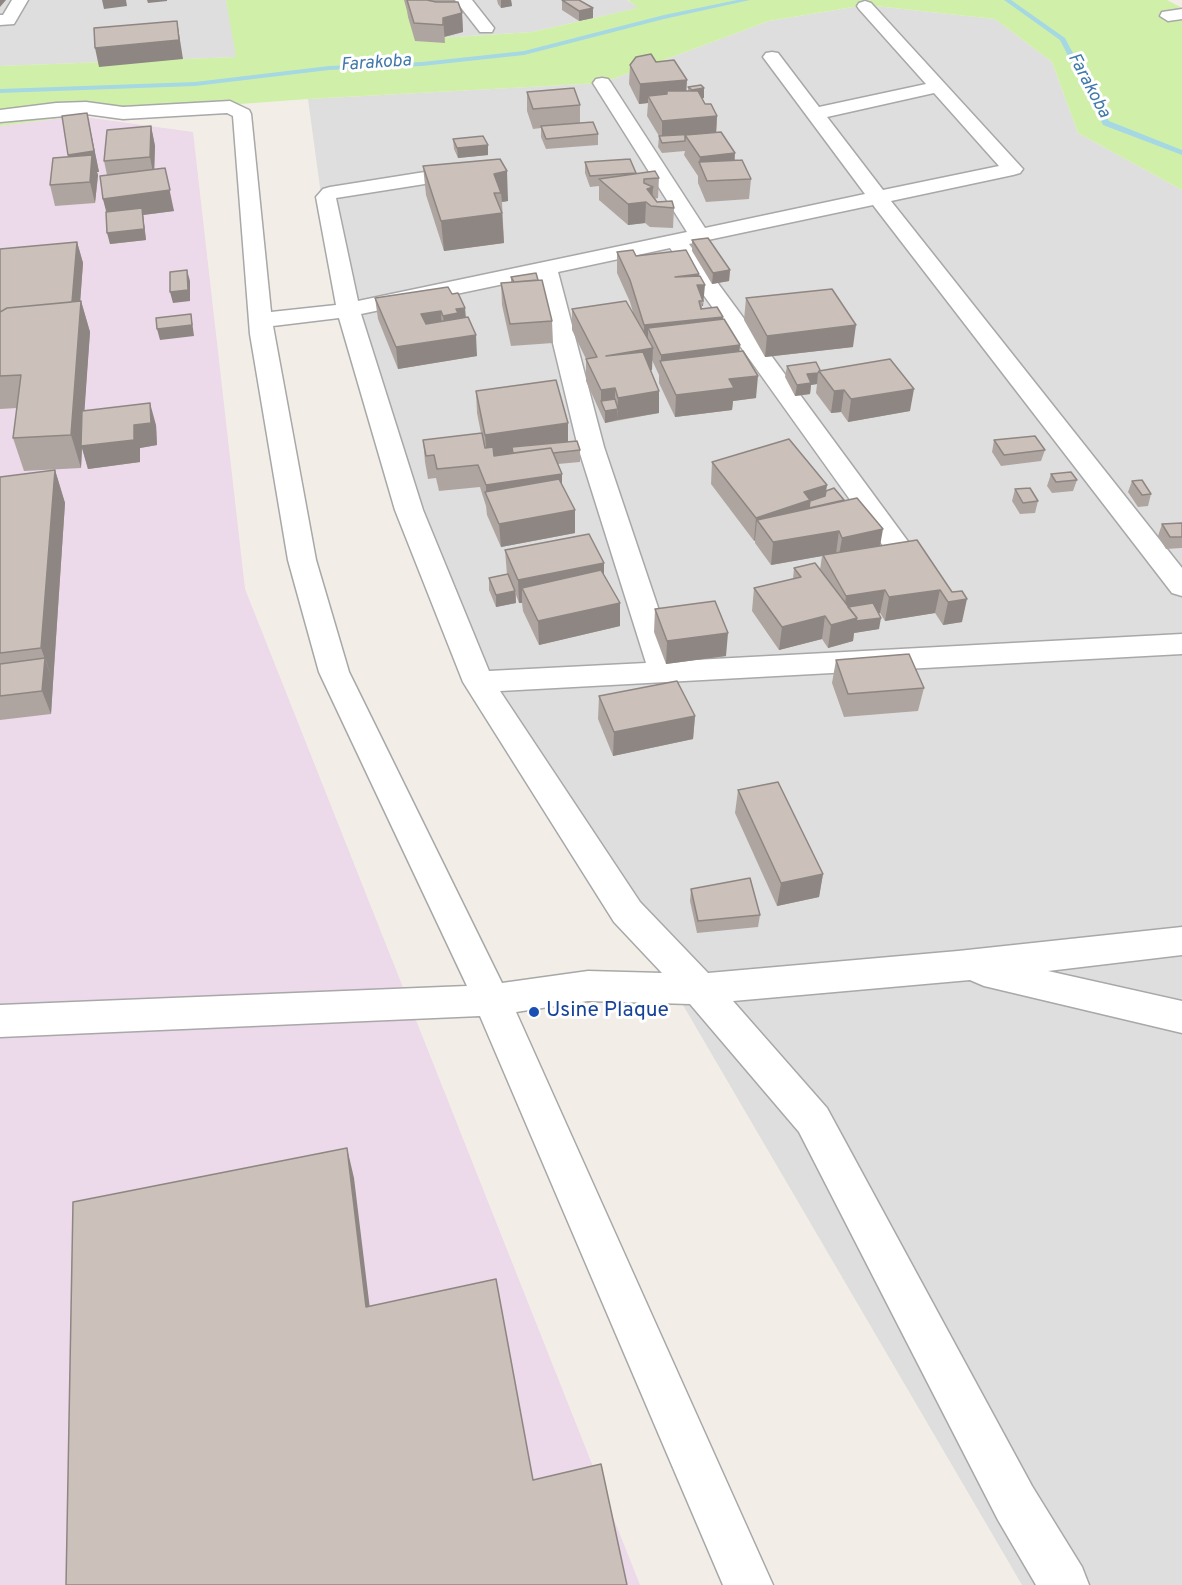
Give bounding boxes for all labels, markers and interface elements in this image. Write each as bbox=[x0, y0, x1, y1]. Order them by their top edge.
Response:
water label: Farakoba bbox=[1062, 50, 1114, 122]
water label: Farakoba bbox=[340, 51, 412, 77]
place label: Usine Plaque bbox=[546, 999, 669, 1025]
marker: Usine Plaque bbox=[527, 1005, 541, 1019]

